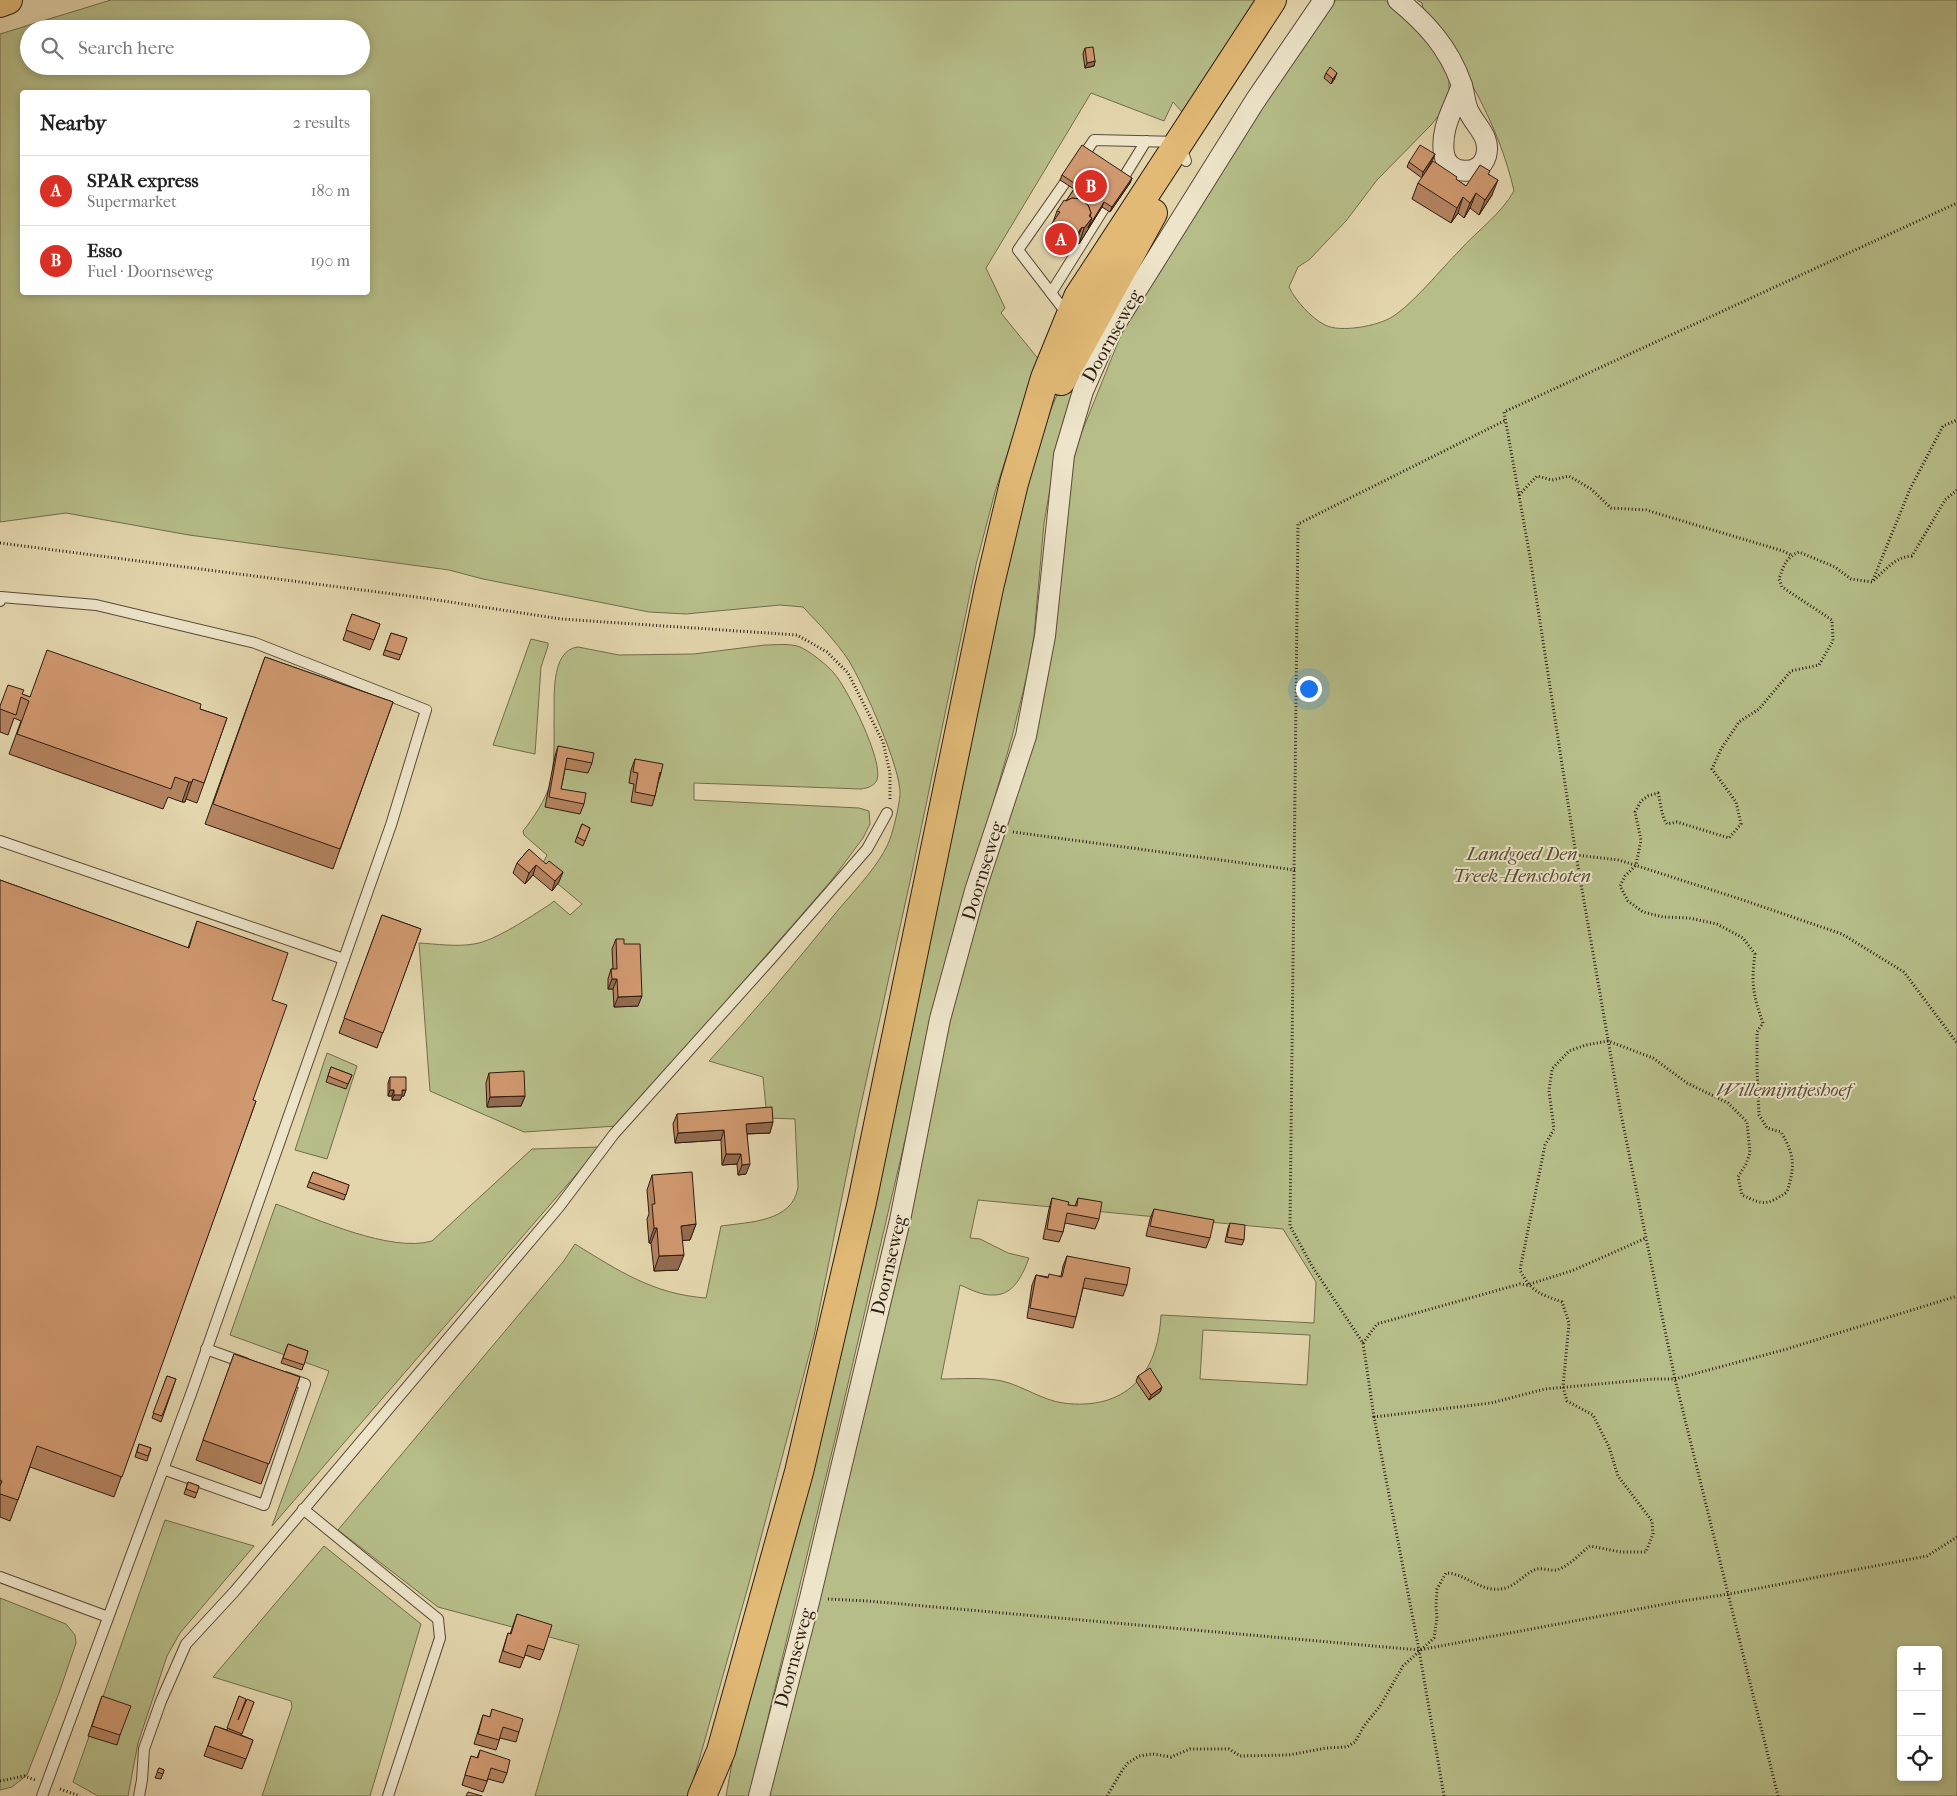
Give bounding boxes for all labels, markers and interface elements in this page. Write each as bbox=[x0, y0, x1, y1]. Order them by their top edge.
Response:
search box bbox=[20, 20, 370, 75]
icon: search bbox=[38, 34, 66, 62]
text: Search here bbox=[78, 37, 174, 59]
text: Nearby bbox=[40, 111, 106, 135]
text: 2 results bbox=[293, 113, 350, 132]
pin: B bbox=[1075, 167, 1107, 205]
text: SPAR express bbox=[87, 170, 199, 192]
text: A bbox=[51, 181, 61, 200]
text: 180 m bbox=[311, 181, 350, 200]
text: Supermarket bbox=[87, 192, 177, 211]
pin: A bbox=[1045, 220, 1077, 258]
text: Esso bbox=[87, 240, 122, 262]
text: B bbox=[51, 251, 61, 270]
text: 190 m bbox=[310, 251, 350, 270]
text: Fuel · Doornseweg bbox=[87, 262, 213, 281]
street label: Doornseweg bbox=[1078, 285, 1147, 386]
your location bbox=[1296, 676, 1322, 702]
street label: Doornseweg bbox=[958, 818, 1009, 923]
park label: Landgoed Den Treek-Henschoten bbox=[1453, 843, 1591, 887]
park label: Willemijntjeshoef bbox=[1716, 1079, 1856, 1101]
street label: Doornseweg bbox=[867, 1212, 911, 1317]
street label: Doornseweg bbox=[770, 1605, 818, 1710]
map controls bbox=[1897, 1646, 1942, 1781]
button: + bbox=[1897, 1646, 1942, 1691]
button: − bbox=[1897, 1691, 1942, 1736]
button: locate bbox=[1897, 1736, 1942, 1781]

